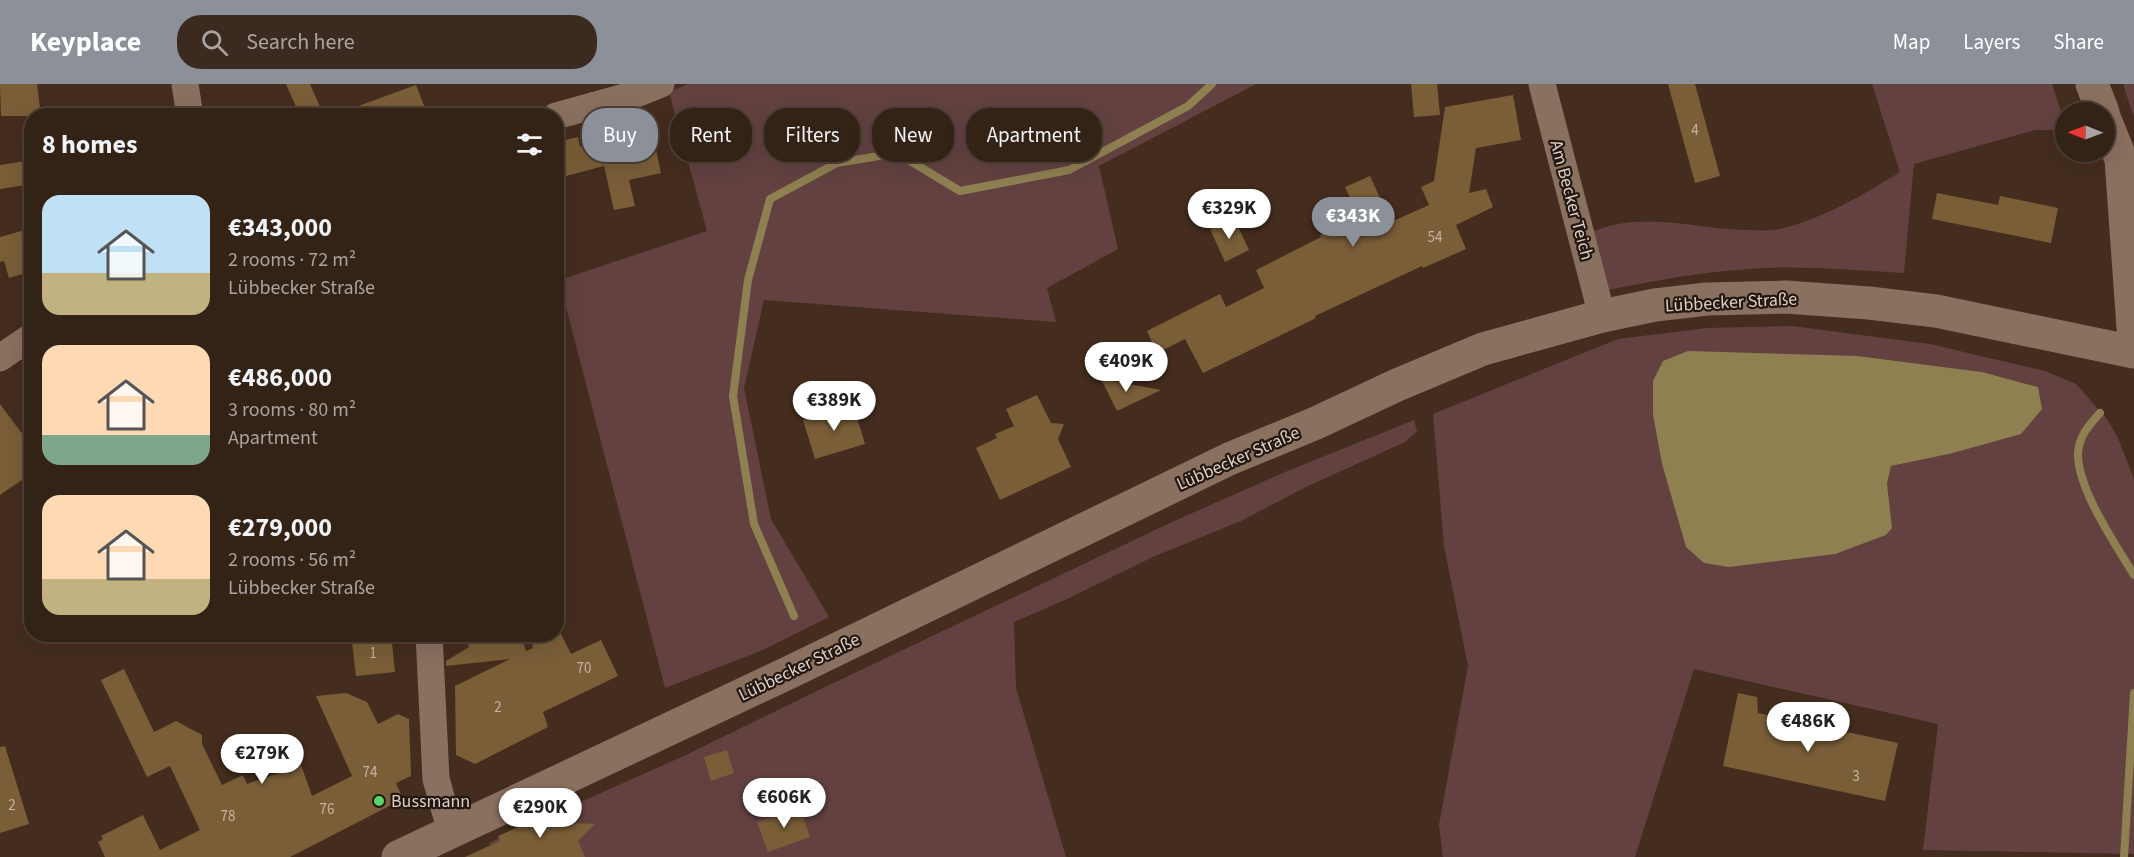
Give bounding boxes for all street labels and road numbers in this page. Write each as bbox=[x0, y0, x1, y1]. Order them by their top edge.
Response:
street label: Am Becker Teich bbox=[1543, 137, 1600, 263]
street label: Lübbecker Straße bbox=[1664, 287, 1798, 318]
street label: Lübbecker Straße bbox=[1173, 420, 1304, 497]
street label: Lübbecker Straße bbox=[734, 627, 864, 708]

